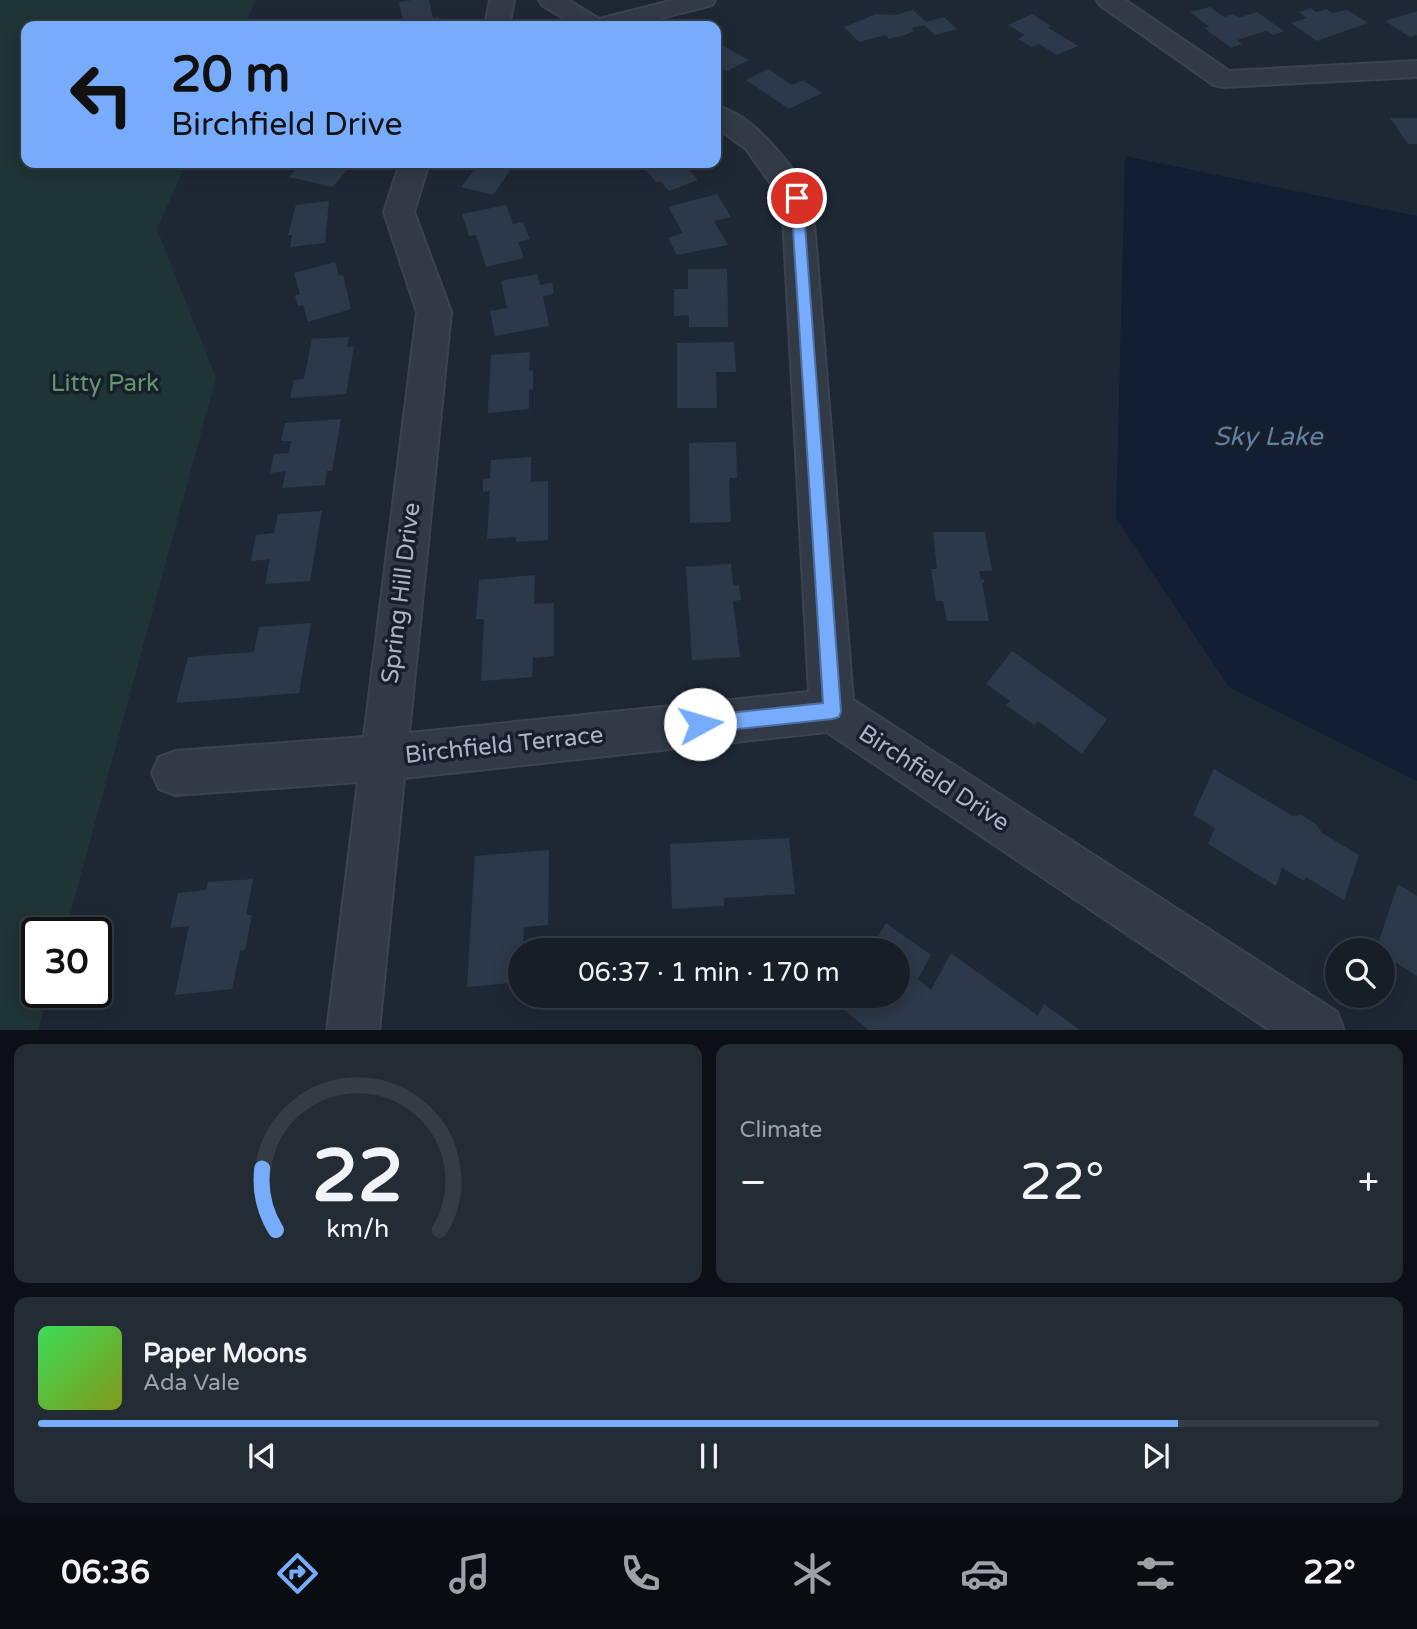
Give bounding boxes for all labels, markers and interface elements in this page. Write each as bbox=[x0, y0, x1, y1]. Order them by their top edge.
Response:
text: 20 m bbox=[171, 46, 290, 105]
icon: left bbox=[56, 49, 147, 140]
text: Birchfield Drive bbox=[171, 106, 403, 144]
pin bbox=[767, 168, 827, 228]
icon: arrive bbox=[778, 179, 816, 217]
park label: Litty Park bbox=[51, 369, 159, 398]
water label: Sky Lake bbox=[1214, 421, 1324, 452]
street label: Spring Hill Drive bbox=[376, 501, 426, 685]
position arrow bbox=[663, 687, 737, 761]
street label: Birchfield Drive bbox=[853, 719, 1015, 837]
street label: Birchfield Terrace bbox=[403, 720, 605, 770]
speed limit sign: 30 bbox=[21, 917, 112, 1008]
map controls bbox=[1325, 938, 1395, 1008]
button: search bbox=[1325, 938, 1395, 1008]
text: 06:37 · 1 min · 170 m bbox=[578, 957, 840, 988]
text: Climate bbox=[740, 1116, 822, 1144]
text: 22 bbox=[312, 1133, 403, 1221]
text: 22° bbox=[1020, 1151, 1105, 1214]
text: − bbox=[740, 1160, 767, 1206]
text: + bbox=[1358, 1160, 1379, 1206]
text: km/h bbox=[326, 1213, 389, 1243]
text: Paper Moons bbox=[143, 1338, 307, 1369]
text: Ada Vale bbox=[143, 1369, 240, 1397]
icon: previous bbox=[243, 1437, 281, 1475]
icon: pause bbox=[690, 1437, 728, 1475]
icon: next bbox=[1137, 1437, 1175, 1475]
icon: directions bbox=[273, 1549, 322, 1598]
icon: music bbox=[445, 1549, 494, 1598]
icon: phone bbox=[616, 1549, 665, 1598]
icon: climate bbox=[788, 1549, 837, 1598]
icon: car bbox=[960, 1549, 1009, 1598]
icon: filters bbox=[1131, 1549, 1180, 1598]
text: 06:36 bbox=[61, 1554, 150, 1592]
text: 22° bbox=[1303, 1554, 1356, 1592]

